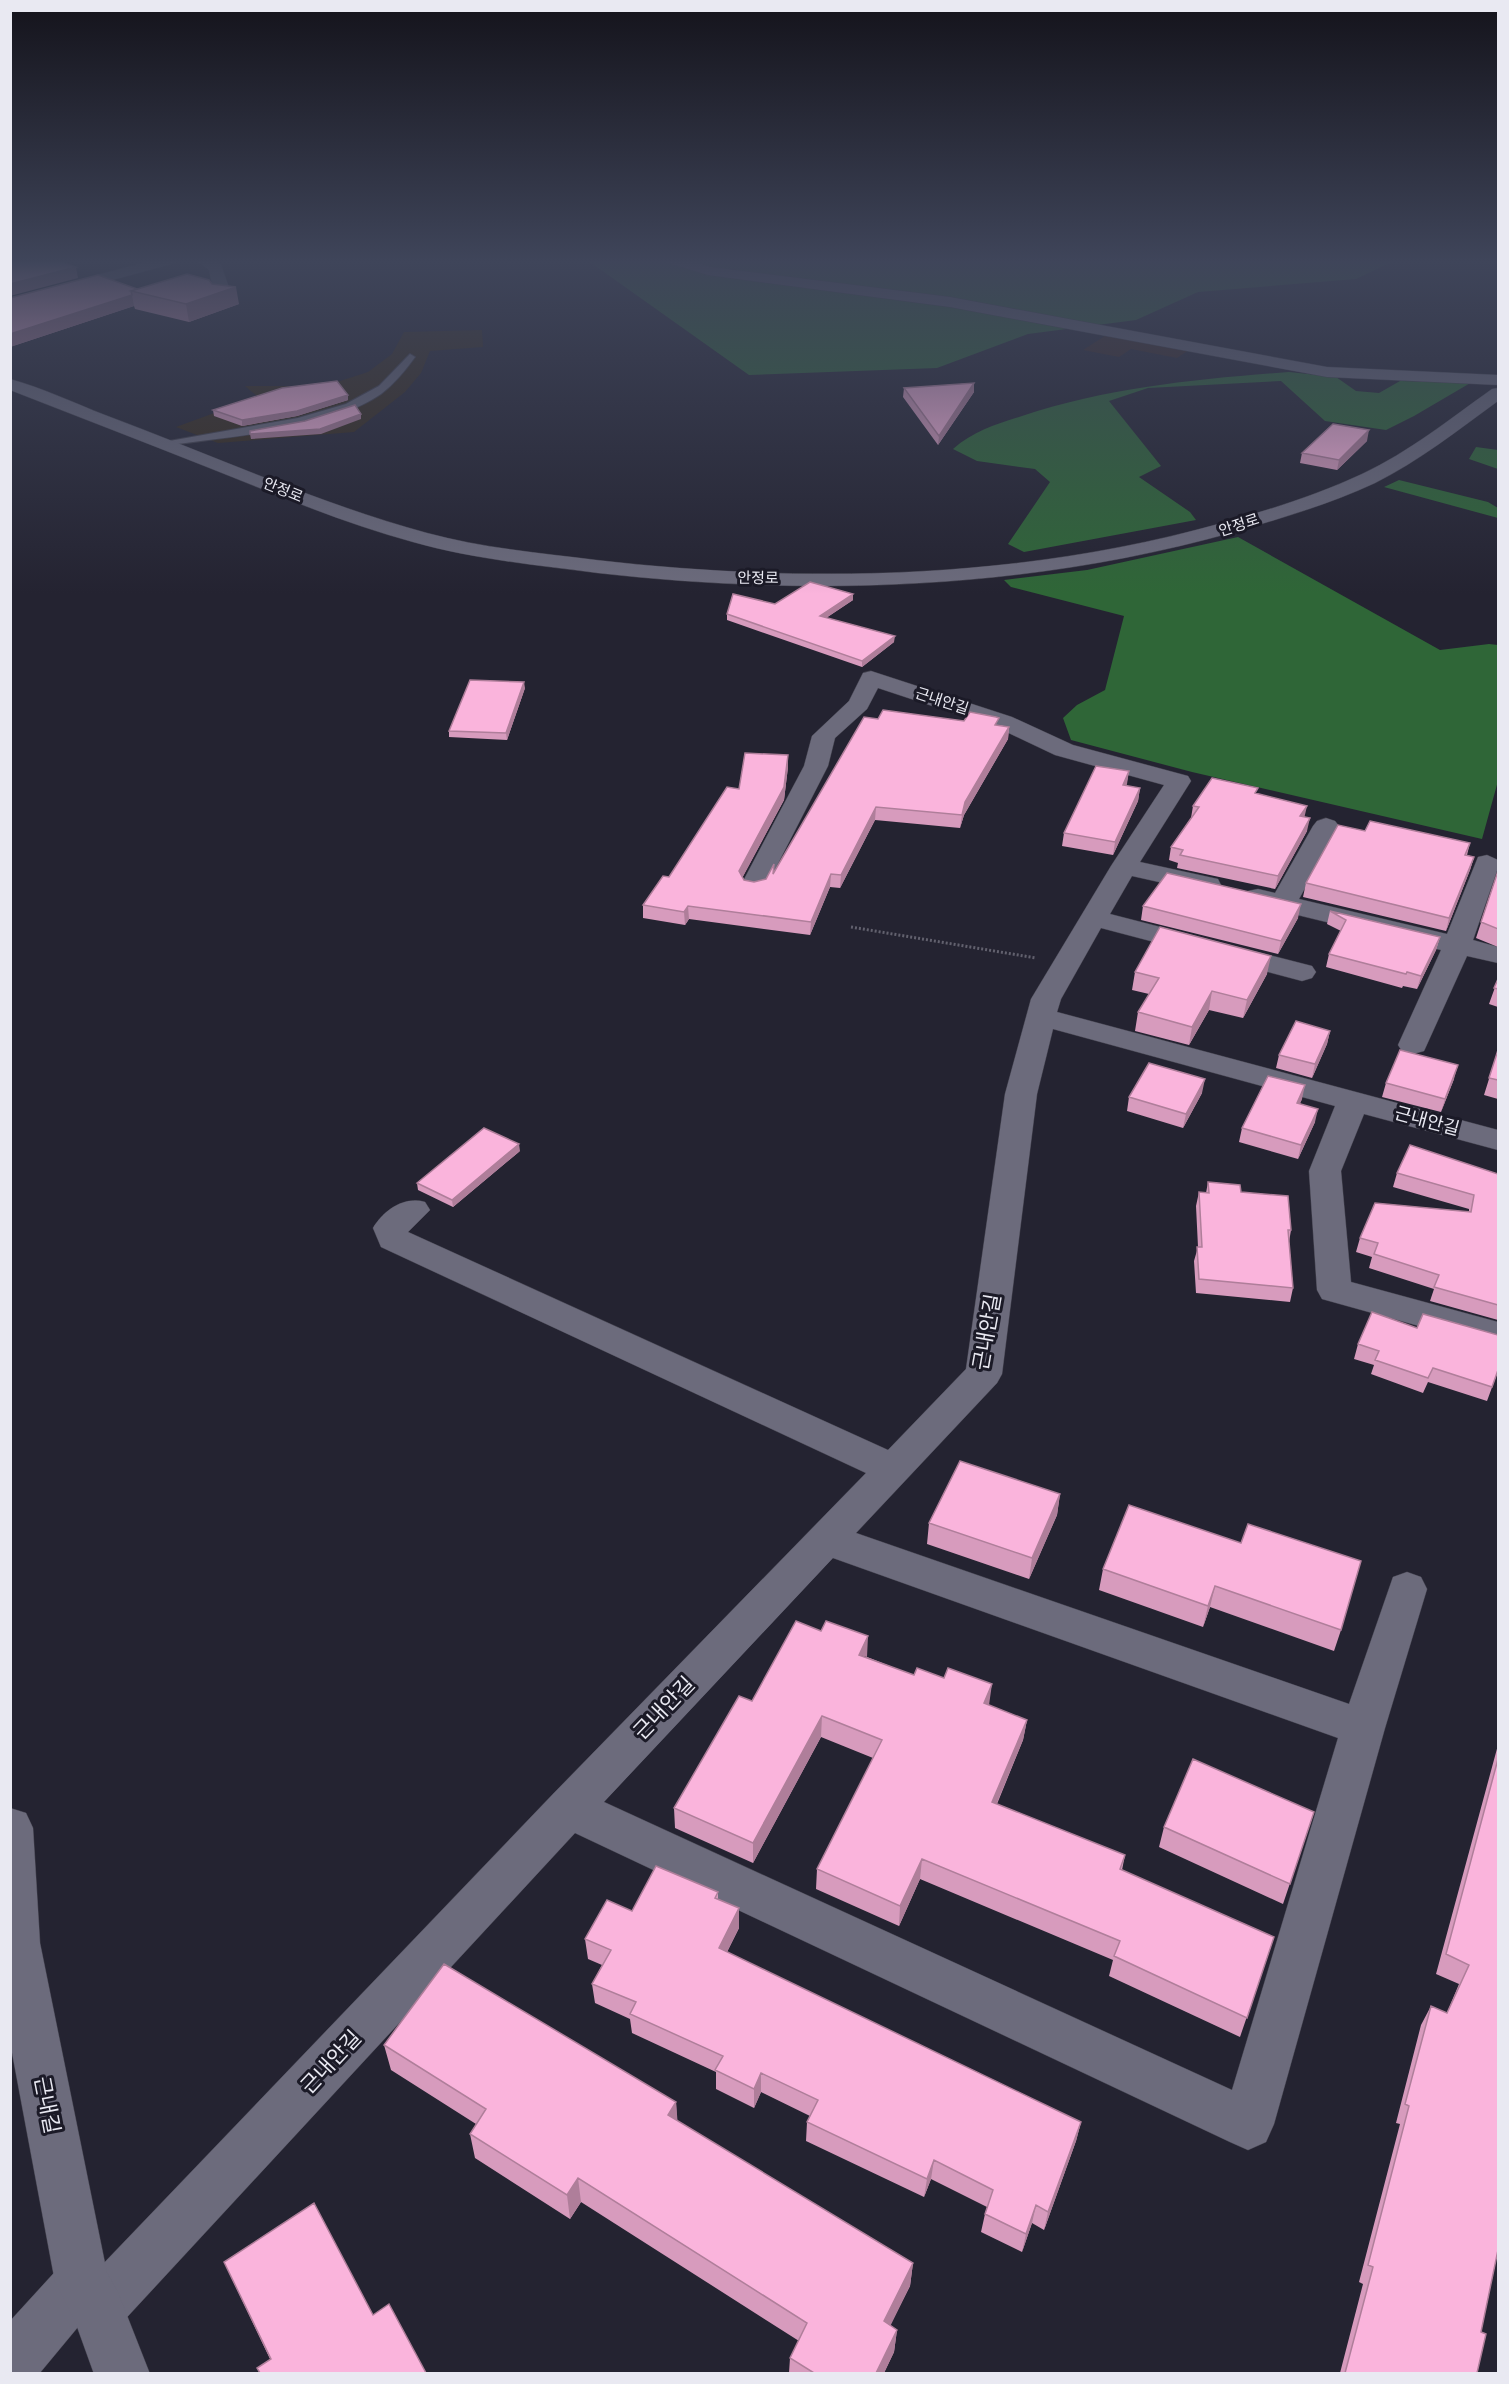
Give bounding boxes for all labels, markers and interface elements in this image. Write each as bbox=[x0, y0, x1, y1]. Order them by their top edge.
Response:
street label: 안정로 bbox=[260, 474, 306, 506]
street label: 안정로 bbox=[1217, 510, 1261, 540]
street label: 안정로 bbox=[737, 569, 779, 587]
street label: 근내안길 bbox=[913, 684, 971, 718]
street label: 근내안길 bbox=[1392, 1102, 1462, 1140]
street label: 근내안길 bbox=[967, 1292, 1006, 1372]
street label: 근내안길 bbox=[628, 1671, 699, 1744]
street label: 근내안길 bbox=[295, 2025, 366, 2098]
street label: 근내길 bbox=[30, 2074, 65, 2136]

